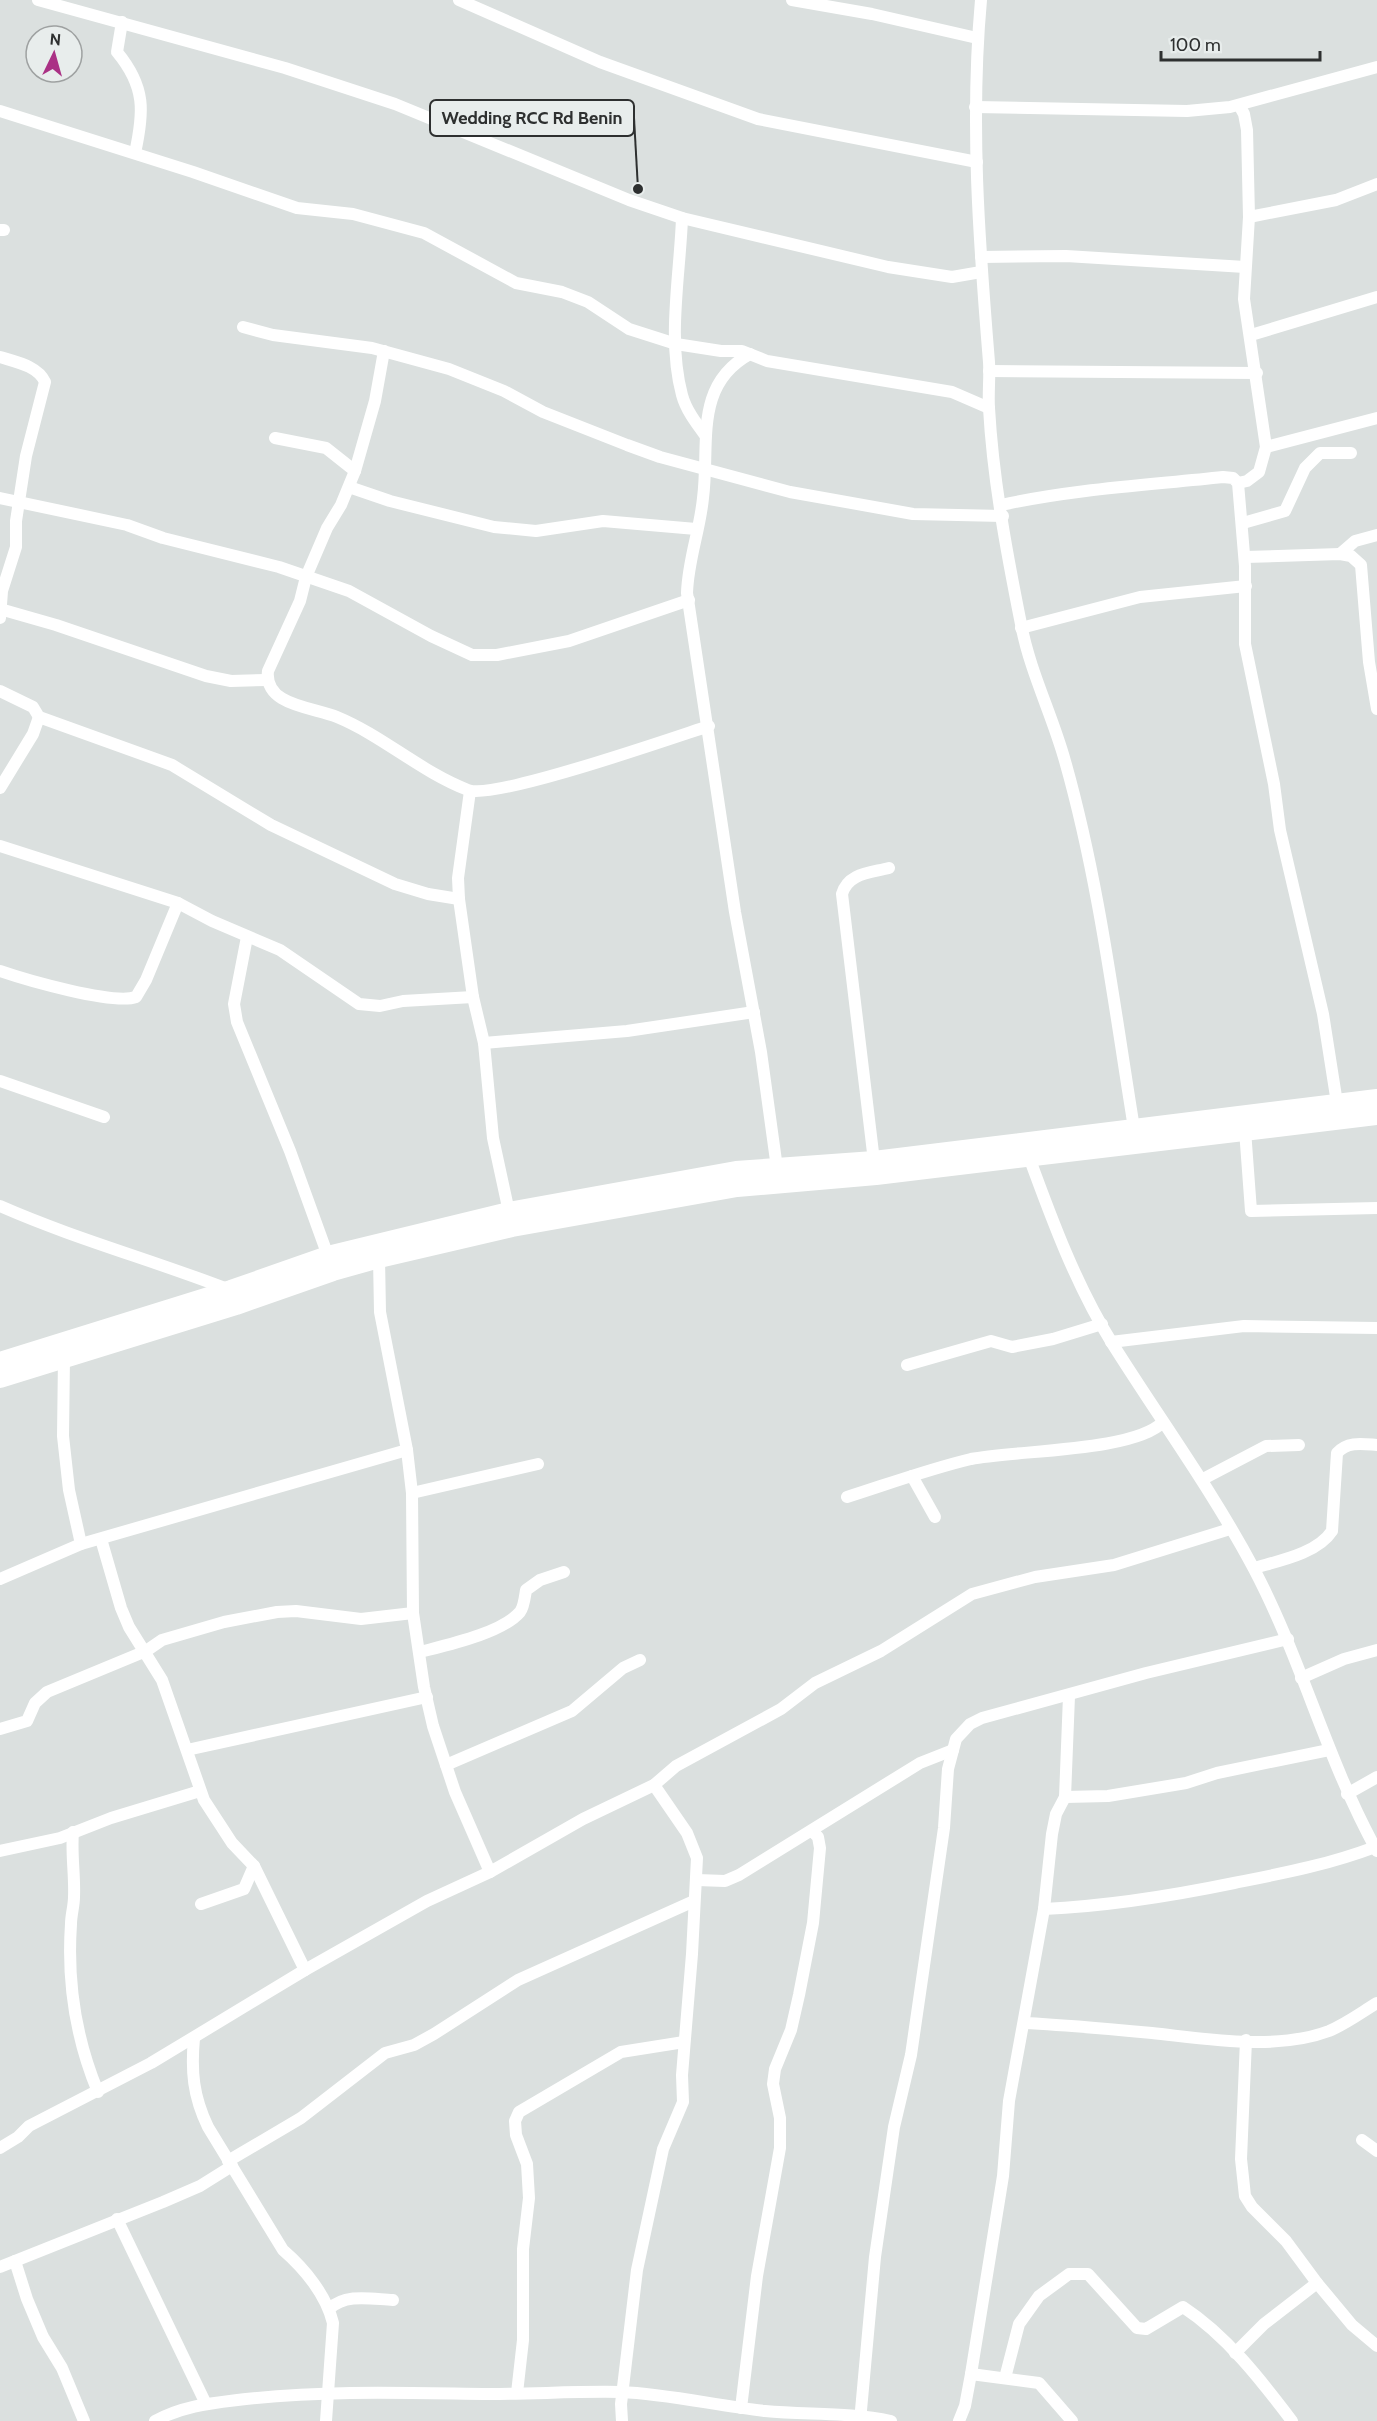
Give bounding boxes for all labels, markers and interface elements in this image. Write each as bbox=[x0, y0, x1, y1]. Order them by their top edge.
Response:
north arrow bbox=[24, 24, 84, 84]
scale bar bbox=[1161, 24, 1320, 62]
text: N bbox=[49, 30, 62, 50]
text: 100 m bbox=[1170, 34, 1221, 56]
callout: Wedding RCC Rd Benin bbox=[430, 100, 634, 136]
text: Wedding RCC Rd Benin bbox=[442, 107, 622, 129]

